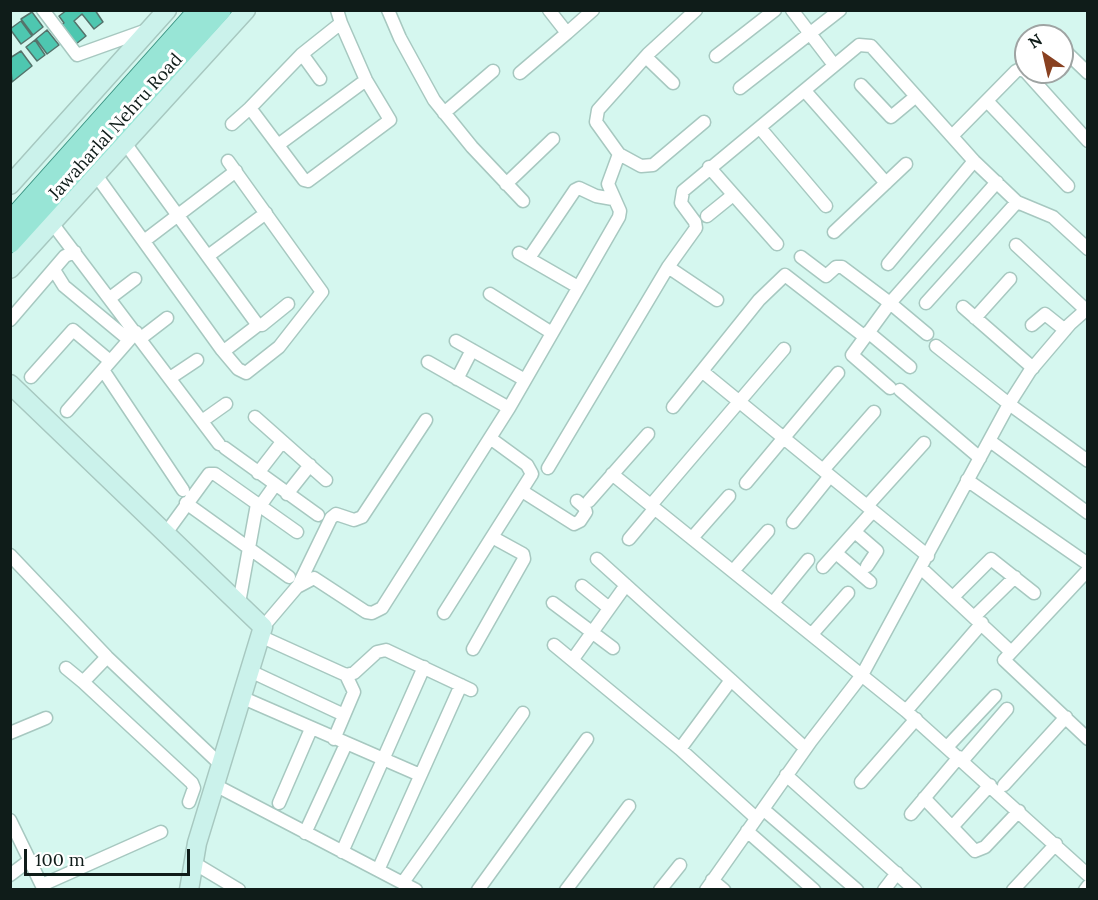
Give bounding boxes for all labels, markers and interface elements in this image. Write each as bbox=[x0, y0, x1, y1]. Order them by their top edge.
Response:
north arrow bbox=[1014, 24, 1074, 84]
text: N bbox=[1024, 29, 1046, 52]
street label: Jawaharlal Nehru Road bbox=[45, 49, 187, 205]
scale bar bbox=[27, 837, 194, 875]
text: 100 m bbox=[35, 848, 85, 871]

